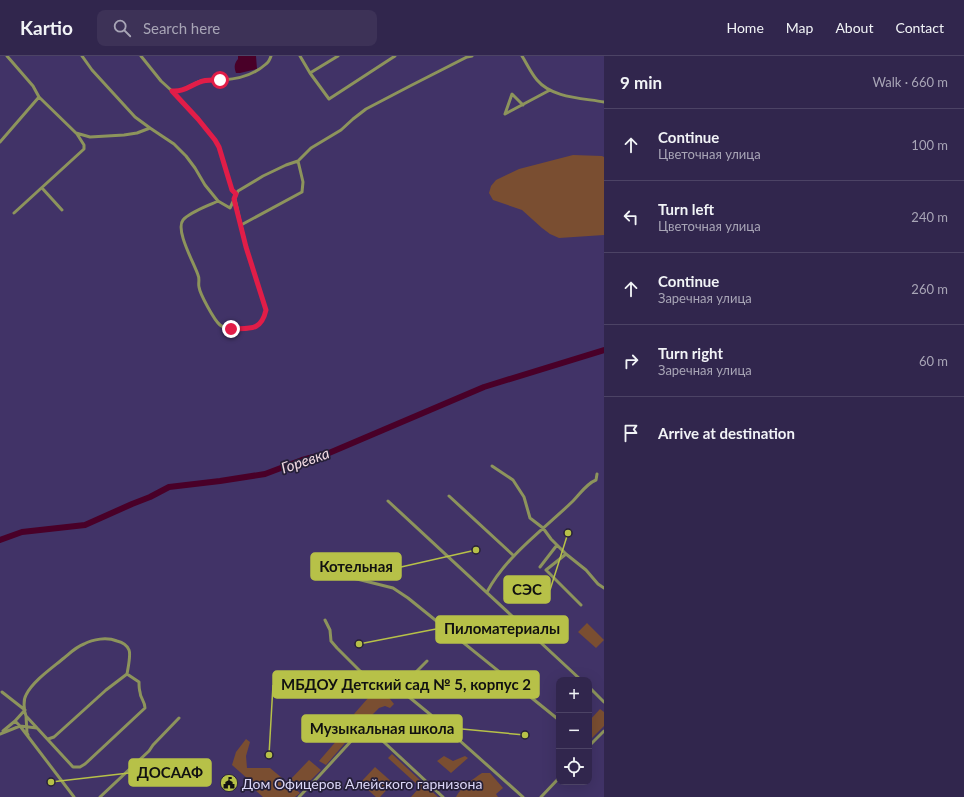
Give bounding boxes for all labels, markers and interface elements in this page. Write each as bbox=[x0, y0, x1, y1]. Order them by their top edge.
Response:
search box bbox=[97, 10, 377, 46]
text: Kartio bbox=[20, 16, 73, 39]
icon: search bbox=[111, 17, 133, 39]
text: Search here bbox=[143, 19, 220, 37]
text: Home bbox=[726, 19, 764, 36]
text: Map bbox=[786, 19, 813, 36]
text: About bbox=[835, 19, 873, 36]
text: Contact bbox=[895, 19, 944, 36]
route start bbox=[211, 71, 229, 89]
text: 9 min bbox=[620, 72, 662, 93]
text: Walk · 660 m bbox=[872, 74, 948, 90]
text: Continue bbox=[658, 128, 719, 146]
icon: ahead bbox=[620, 134, 642, 156]
text: 100 m bbox=[911, 137, 948, 153]
text: Цветочная улица bbox=[658, 146, 761, 162]
text: Turn left bbox=[658, 200, 714, 218]
icon: left bbox=[620, 206, 642, 228]
text: 240 m bbox=[911, 209, 948, 225]
text: Цветочная улица bbox=[658, 218, 761, 234]
text: Continue bbox=[658, 272, 719, 290]
icon: ahead bbox=[620, 278, 642, 300]
text: 260 m bbox=[911, 281, 948, 297]
text: Заречная улица bbox=[658, 290, 752, 306]
route end bbox=[222, 320, 240, 338]
text: Turn right bbox=[658, 344, 723, 362]
icon: right bbox=[620, 350, 642, 372]
text: 60 m bbox=[919, 353, 948, 369]
text: Заречная улица bbox=[658, 362, 752, 378]
icon: arrive bbox=[620, 422, 642, 444]
text: Arrive at destination bbox=[658, 424, 795, 442]
water label: Горевка bbox=[278, 443, 332, 477]
callout: Котельная bbox=[311, 553, 401, 580]
text: Котельная bbox=[319, 557, 393, 575]
callout: СЭС bbox=[504, 576, 550, 603]
text: СЭС bbox=[512, 580, 542, 598]
callout: Пиломатериалы bbox=[436, 616, 568, 643]
text: Пиломатериалы bbox=[444, 619, 560, 637]
callout: МБДОУ Детский сад № 5, корпус 2 bbox=[273, 671, 539, 698]
text: МБДОУ Детский сад № 5, корпус 2 bbox=[281, 675, 531, 693]
map controls bbox=[556, 677, 592, 785]
button: + bbox=[556, 677, 592, 713]
button: − bbox=[556, 713, 592, 749]
callout: Музыкальная школа bbox=[302, 715, 462, 742]
text: Музыкальная школа bbox=[310, 719, 454, 737]
button: locate bbox=[556, 749, 592, 785]
callout: ДОСААФ bbox=[129, 759, 211, 786]
text: ДОСААФ bbox=[137, 763, 203, 781]
public building icon: Дом Офицеров Алейского гарнизона bbox=[219, 773, 239, 793]
place label: Дом Офицеров Алейского гарнизона bbox=[242, 775, 482, 792]

